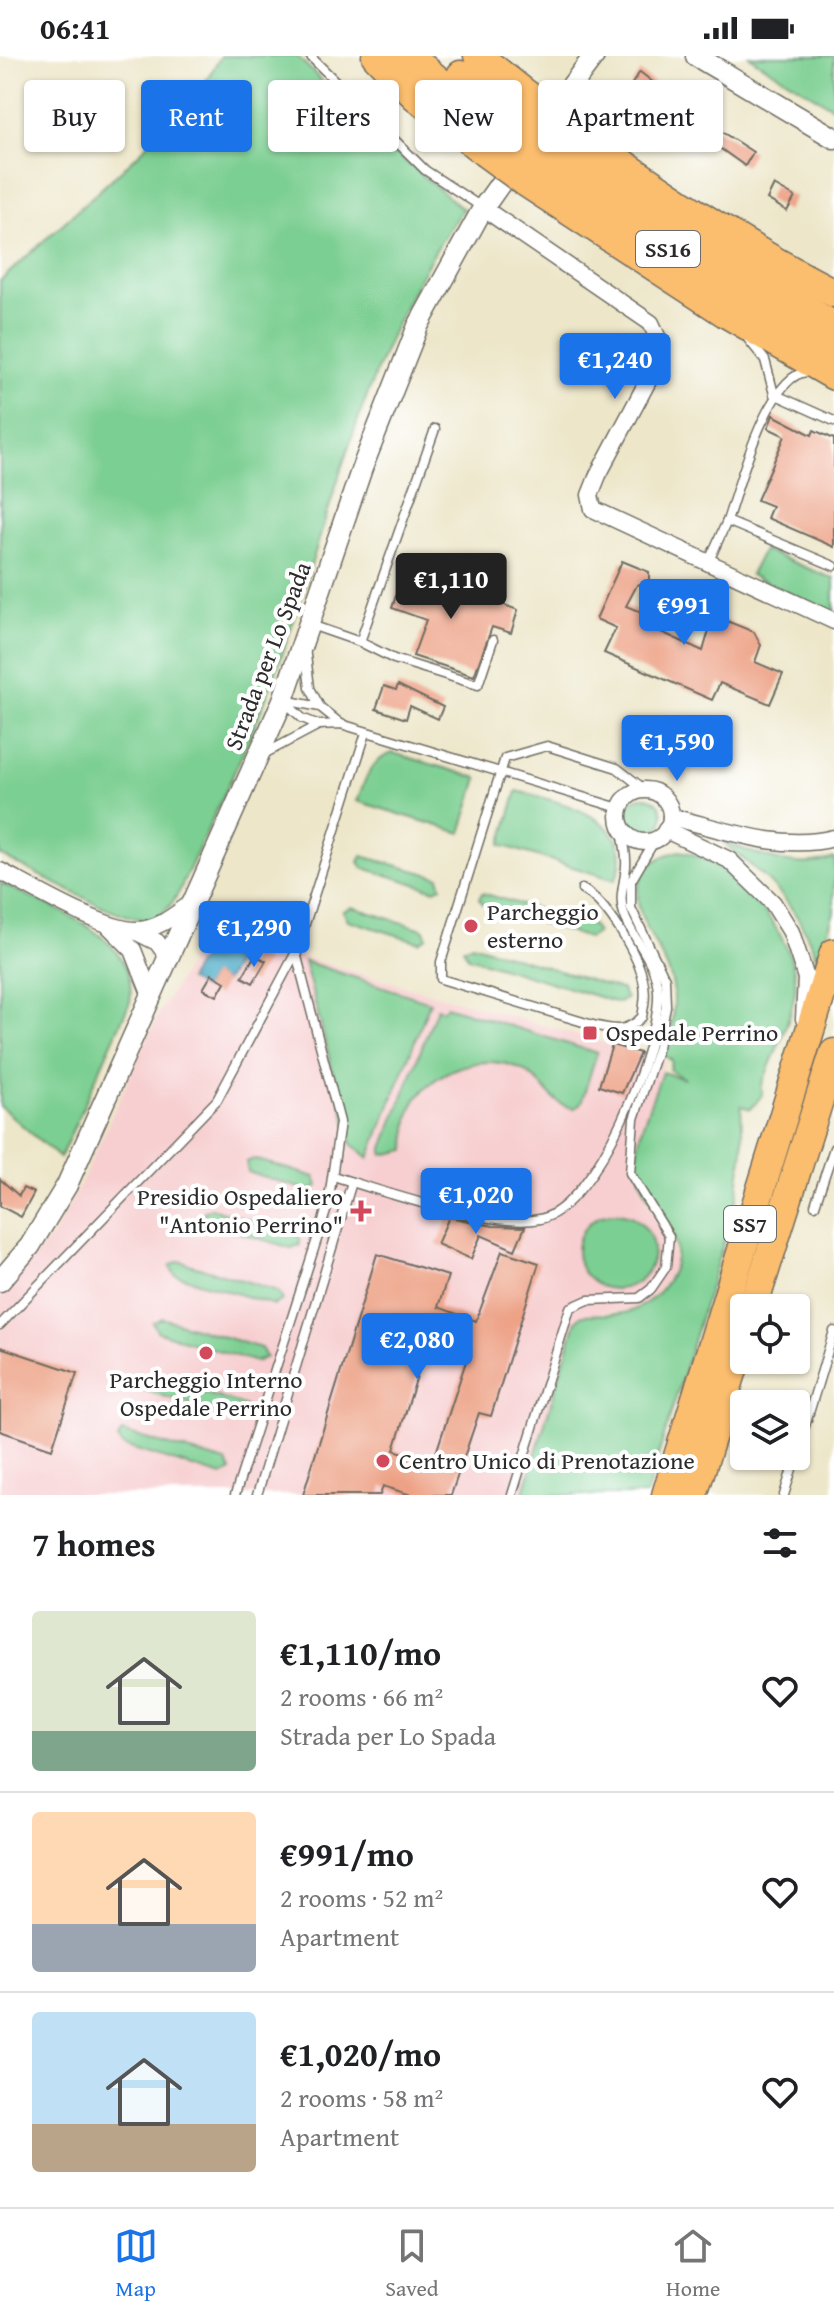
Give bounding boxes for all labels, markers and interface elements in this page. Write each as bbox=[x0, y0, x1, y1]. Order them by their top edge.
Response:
text: 06:41 bbox=[40, 6, 111, 50]
chip: Buy bbox=[24, 80, 125, 152]
chip: Rent bbox=[141, 80, 252, 152]
chip: Filters bbox=[268, 80, 399, 152]
chip: New bbox=[415, 80, 522, 152]
chip: Apartment bbox=[538, 80, 723, 152]
road number: SS16 bbox=[636, 231, 700, 267]
pin: €1,240 bbox=[550, 333, 680, 401]
text: €1,240 bbox=[578, 339, 652, 378]
pin: €1,110 bbox=[386, 553, 516, 621]
street label: Strada per Lo Spada bbox=[215, 556, 320, 755]
text: €1,110 bbox=[414, 559, 488, 598]
pin: €991 bbox=[637, 579, 731, 647]
text: €991 bbox=[657, 585, 711, 624]
pin: €1,590 bbox=[612, 715, 742, 783]
text: €1,590 bbox=[640, 721, 714, 760]
place label: Parcheggio esterno bbox=[487, 894, 599, 957]
pin: €1,290 bbox=[189, 901, 319, 969]
text: €1,290 bbox=[217, 907, 291, 946]
marker: Parcheggio esterno bbox=[462, 917, 480, 935]
place label: Ospedale Perrino bbox=[606, 1015, 778, 1050]
marker: Ospedale Perrino bbox=[581, 1024, 599, 1042]
pin: €1,020 bbox=[411, 1168, 541, 1236]
text: €1,020 bbox=[439, 1174, 513, 1213]
place label: Presidio Ospedaliero "Antonio Perrino" bbox=[137, 1179, 343, 1242]
marker: Presidio Ospedaliero "Antonio Perrino" bbox=[350, 1200, 372, 1222]
road number: SS7 bbox=[724, 1206, 776, 1242]
map controls bbox=[730, 1294, 810, 1470]
button: locate bbox=[730, 1294, 810, 1374]
pin: €2,080 bbox=[352, 1313, 482, 1381]
text: €2,080 bbox=[380, 1319, 454, 1358]
marker: Parcheggio Interno Ospedale Perrino bbox=[197, 1344, 215, 1362]
place label: Parcheggio Interno Ospedale Perrino bbox=[109, 1362, 303, 1425]
button: layers bbox=[730, 1390, 810, 1470]
place label: Centro Unico di Prenotazione bbox=[399, 1443, 695, 1478]
marker: Centro Unico di Prenotazione bbox=[374, 1452, 392, 1470]
text: 7 homes bbox=[32, 1519, 156, 1568]
icon: filters bbox=[758, 1521, 802, 1565]
text: €1,110/mo bbox=[280, 1628, 441, 1677]
icon: home bbox=[96, 1643, 192, 1739]
icon: heart bbox=[758, 1669, 802, 1713]
text: 2 rooms · 66 m² bbox=[280, 1677, 443, 1716]
text: Strada per Lo Spada bbox=[280, 1716, 496, 1755]
text: €991/mo bbox=[280, 1829, 414, 1878]
icon: home bbox=[96, 1844, 192, 1940]
icon: heart bbox=[758, 1870, 802, 1914]
text: 2 rooms · 52 m² bbox=[280, 1878, 443, 1917]
text: Apartment bbox=[280, 1917, 399, 1956]
text: €1,020/mo bbox=[280, 2029, 441, 2078]
icon: home bbox=[96, 2044, 192, 2140]
icon: heart bbox=[758, 2070, 802, 2114]
text: 2 rooms · 58 m² bbox=[280, 2078, 443, 2117]
text: Apartment bbox=[280, 2117, 399, 2156]
tab: Map bbox=[114, 2224, 158, 2304]
tab: Saved bbox=[385, 2224, 439, 2304]
tab: Home bbox=[666, 2224, 720, 2304]

